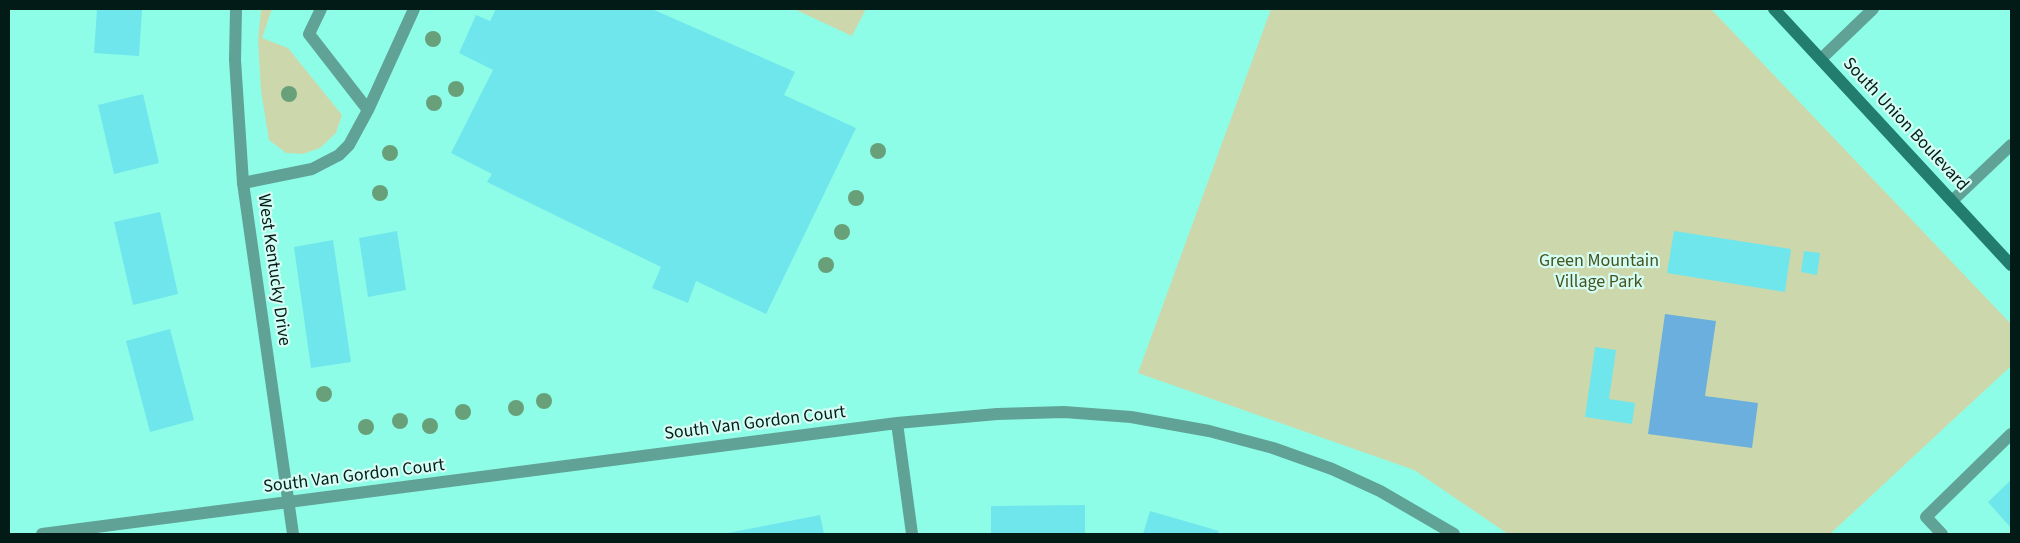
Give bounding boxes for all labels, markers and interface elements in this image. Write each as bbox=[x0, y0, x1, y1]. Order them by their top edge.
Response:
street label: South Union Boulevard bbox=[1838, 54, 1972, 196]
street label: West Kentucky Drive bbox=[252, 193, 294, 347]
park label: Green Mountain Village Park bbox=[1539, 251, 1659, 294]
street label: South Van Gordon Court bbox=[663, 402, 847, 446]
street label: South Van Gordon Court bbox=[262, 455, 446, 499]

